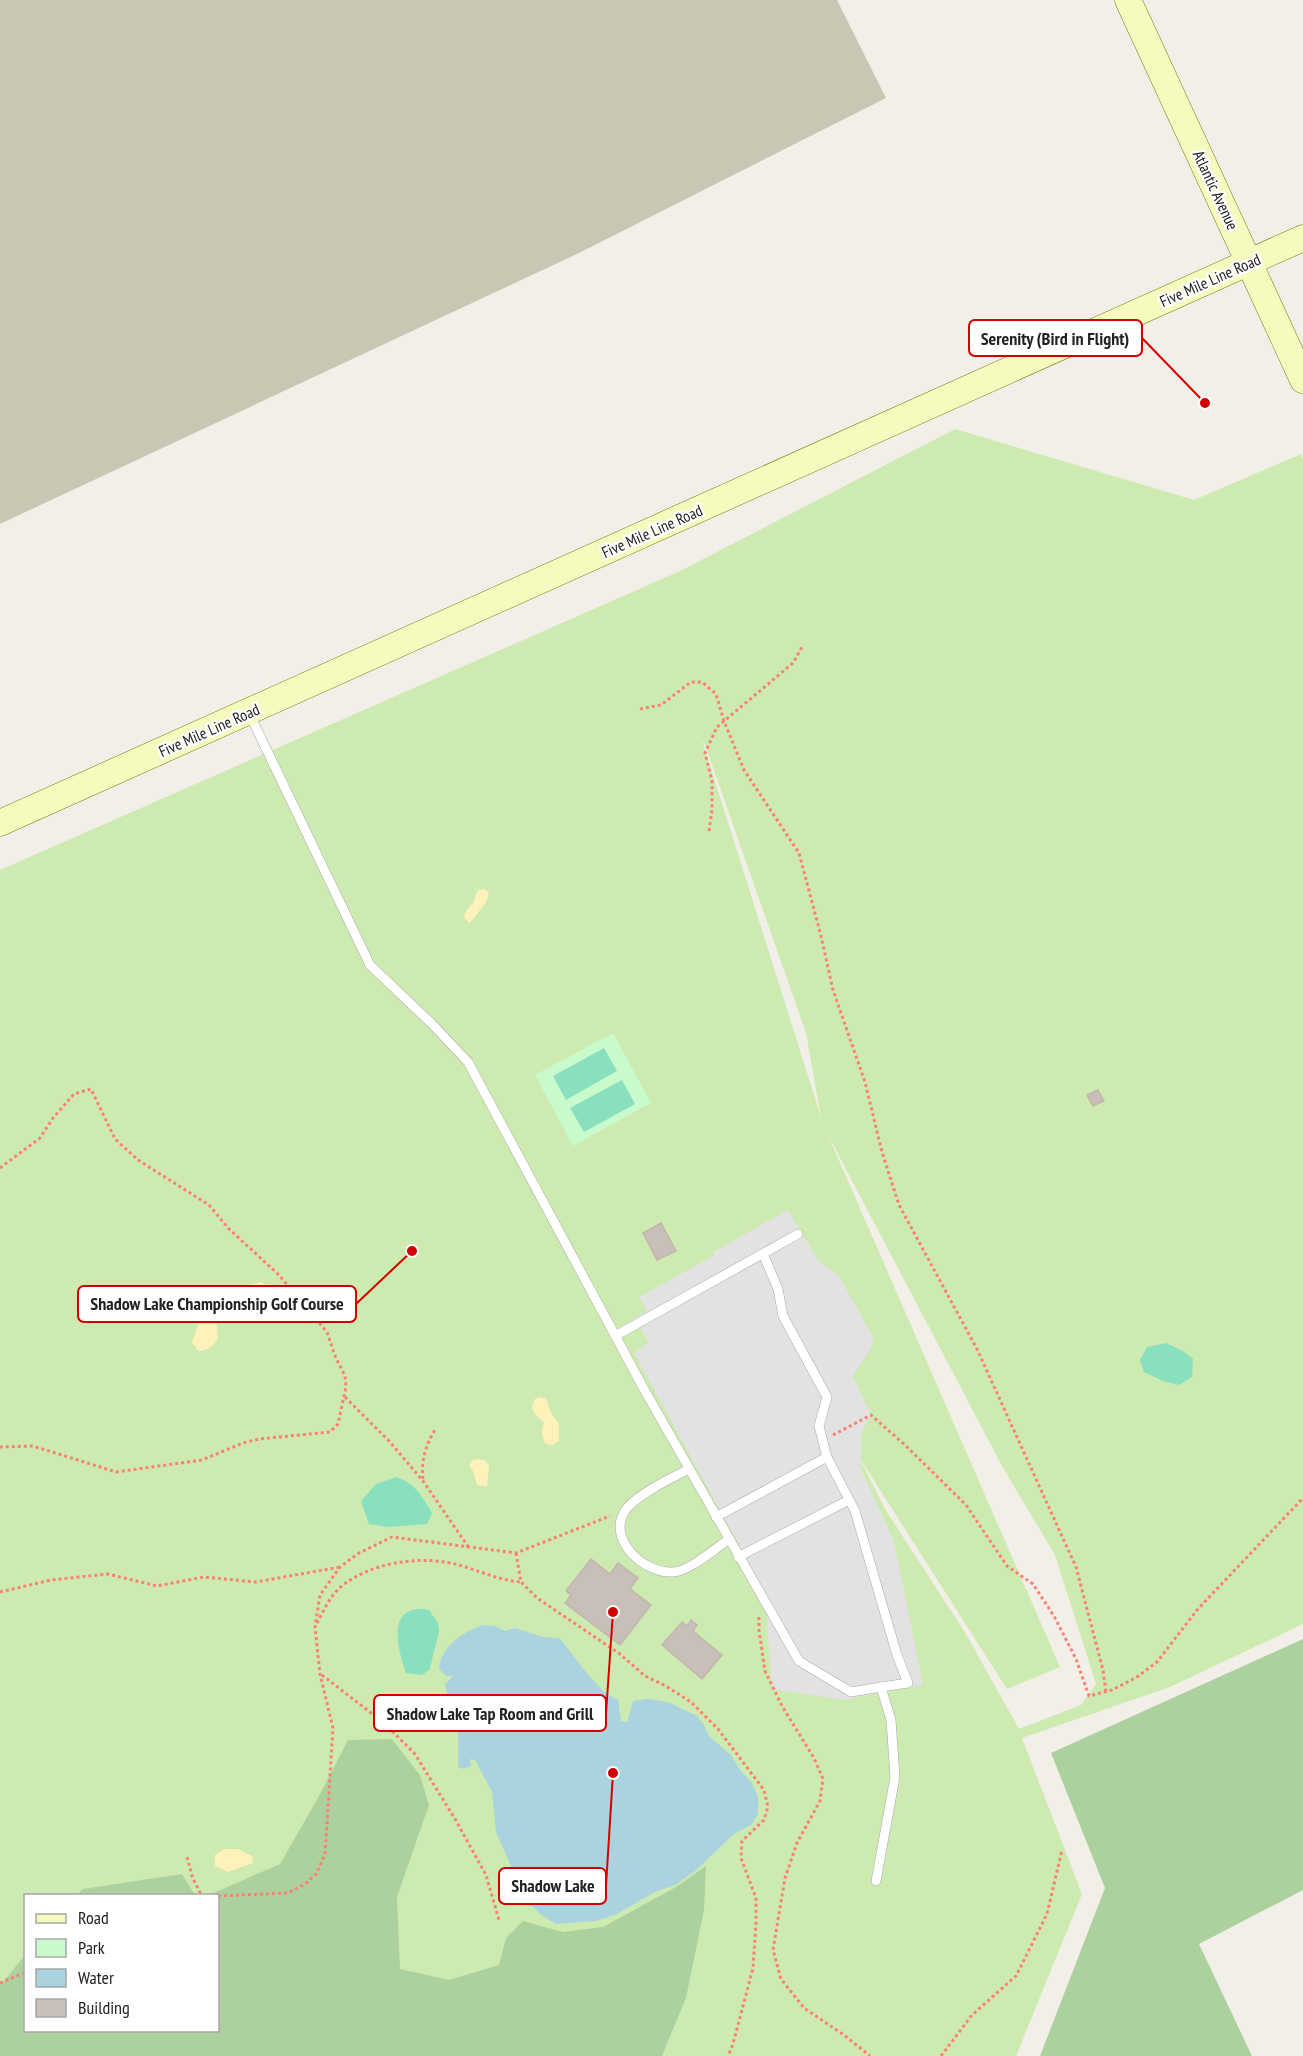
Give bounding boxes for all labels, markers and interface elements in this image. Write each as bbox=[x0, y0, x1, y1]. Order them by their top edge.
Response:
street label: Atlantic Avenue bbox=[1189, 147, 1243, 233]
street label: Five Mile Line Road bbox=[1157, 249, 1264, 311]
callout: Serenity (Bird in Flight) bbox=[969, 320, 1142, 356]
text: Serenity (Bird in Flight) bbox=[981, 327, 1129, 350]
street label: Five Mile Line Road bbox=[599, 500, 706, 562]
street label: Five Mile Line Road bbox=[156, 699, 263, 761]
callout: Shadow Lake Championship Golf Course bbox=[78, 1286, 356, 1322]
text: Shadow Lake Championship Golf Course bbox=[90, 1292, 344, 1315]
callout: Shadow Lake Tap Room and Grill bbox=[374, 1695, 606, 1731]
text: Shadow Lake Tap Room and Grill bbox=[387, 1702, 594, 1725]
callout: Shadow Lake bbox=[499, 1868, 606, 1904]
text: Shadow Lake bbox=[511, 1874, 595, 1897]
legend bbox=[24, 1894, 219, 2032]
text: Road bbox=[78, 1906, 109, 1929]
text: Park bbox=[78, 1936, 105, 1959]
text: Water bbox=[78, 1966, 114, 1989]
text: Building bbox=[78, 1996, 130, 2019]

